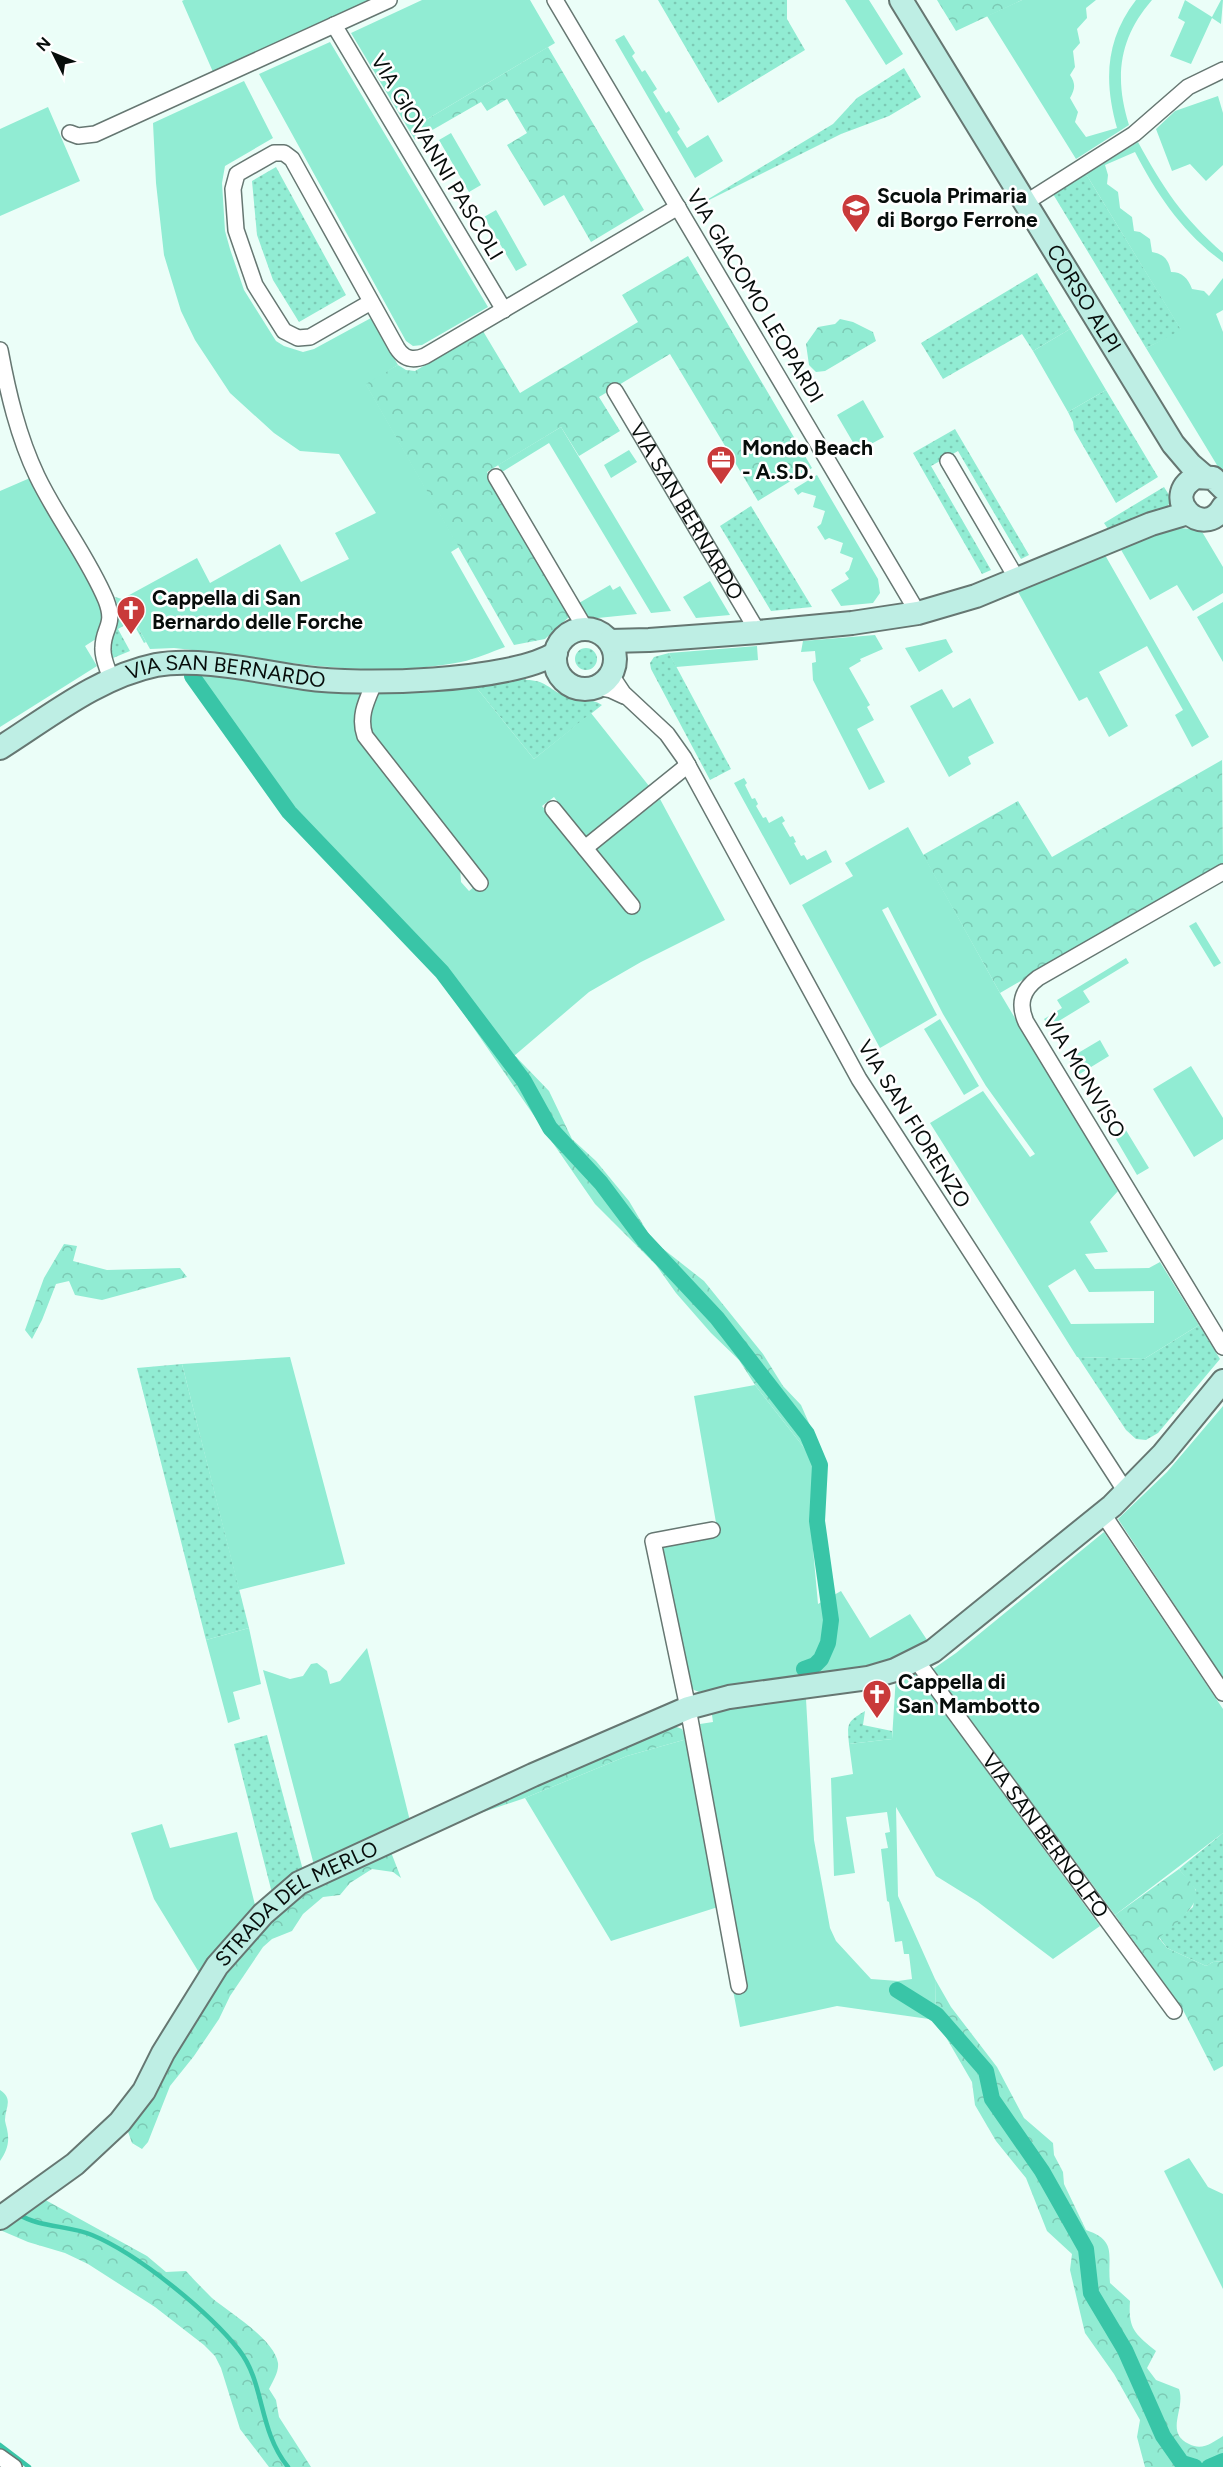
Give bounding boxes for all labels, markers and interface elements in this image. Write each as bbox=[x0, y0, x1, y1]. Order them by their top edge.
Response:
north arrow bbox=[24, 24, 84, 84]
text: N bbox=[32, 33, 55, 55]
street label: VIA GIOVANNI PASCOLI bbox=[366, 49, 509, 264]
place label: Scuola Primaria di Borgo Ferrone bbox=[877, 183, 1038, 232]
street label: VIA GIACOMO LEOPARDI bbox=[682, 184, 829, 407]
school or university icon: Scuola Primaria di Borgo Ferrone bbox=[840, 192, 872, 234]
street label: CORSO ALPI bbox=[1042, 240, 1127, 357]
street label: VIA SAN BERNARDO bbox=[625, 418, 749, 604]
place label: Mondo Beach - A.S.D. bbox=[742, 435, 873, 484]
office icon: Mondo Beach - A.S.D. bbox=[705, 444, 737, 486]
place label: Cappella di San Bernardo delle Forche bbox=[152, 585, 363, 634]
church icon: Cappella di San Bernardo delle Forche bbox=[115, 594, 147, 636]
street label: VIA SAN BERNARDO bbox=[123, 650, 327, 692]
street label: VIA MONVISO bbox=[1038, 1010, 1131, 1142]
street label: VIA SAN FIORENZO bbox=[853, 1035, 976, 1212]
place label: Cappella di San Mambotto bbox=[898, 1669, 1040, 1718]
church icon: Cappella di San Mambotto bbox=[861, 1678, 893, 1720]
street label: VIA SAN BERNOLFO bbox=[977, 1748, 1114, 1922]
street label: STRADA DEL MERLO bbox=[210, 1835, 382, 1971]

